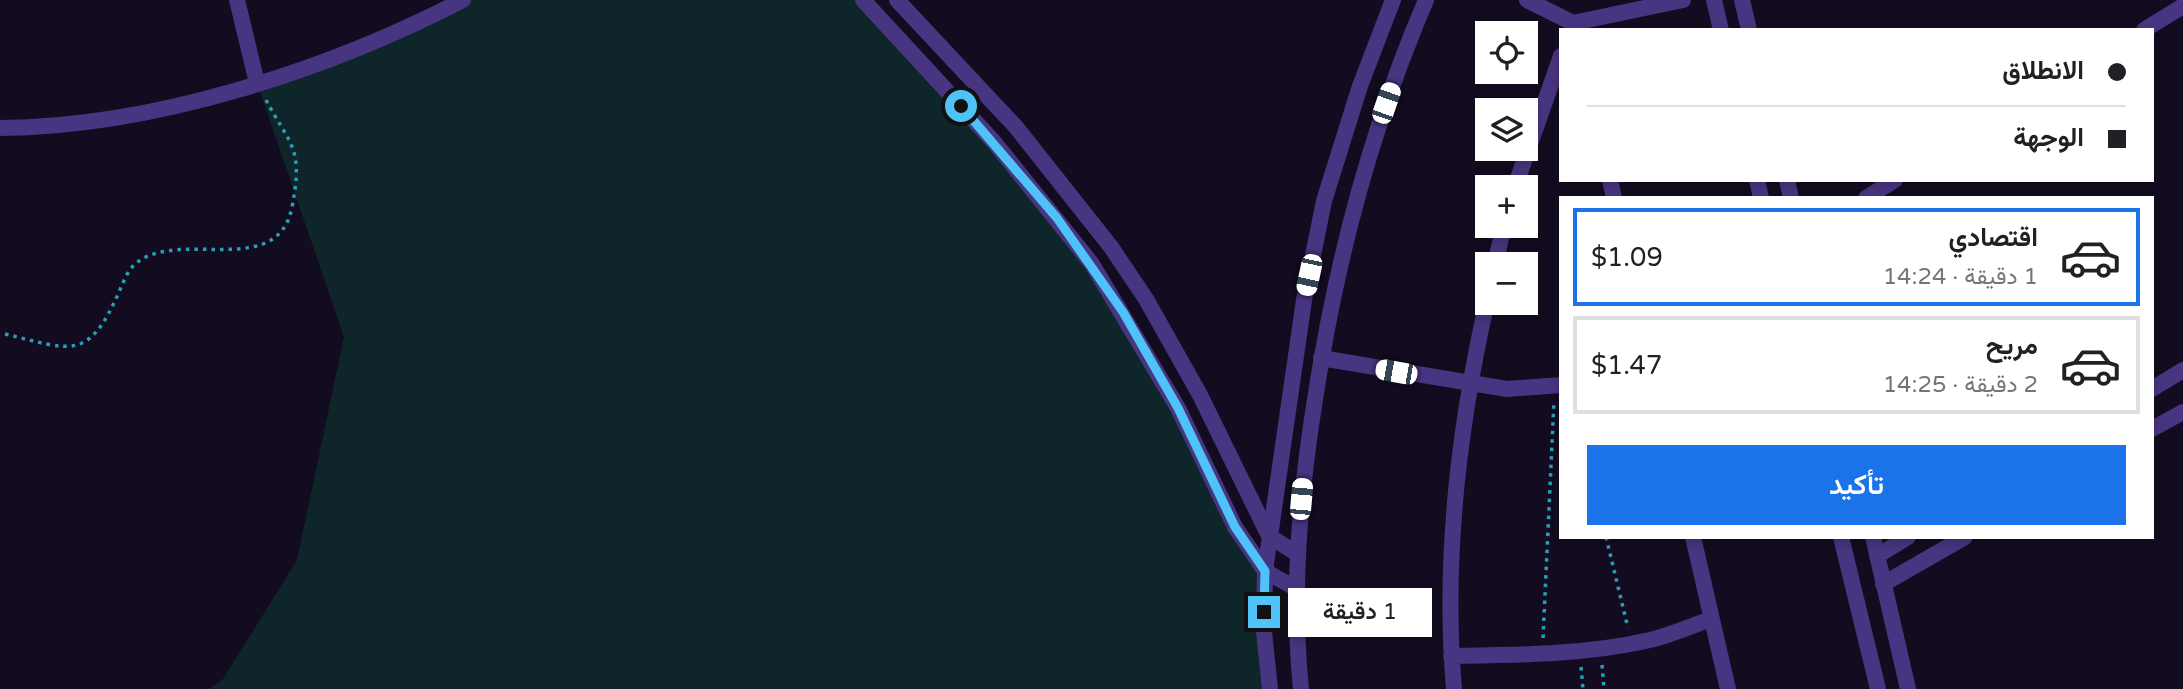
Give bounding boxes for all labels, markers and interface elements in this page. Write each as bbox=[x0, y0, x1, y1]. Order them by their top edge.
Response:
map controls bbox=[1475, 21, 1538, 315]
button: locate bbox=[1475, 21, 1538, 84]
text: الانطلاق bbox=[2002, 55, 2084, 86]
car bbox=[1370, 80, 1403, 126]
route start bbox=[945, 90, 977, 122]
button: layers bbox=[1475, 98, 1538, 161]
text: الوجهة bbox=[2013, 122, 2084, 153]
button: + bbox=[1475, 175, 1538, 238]
text: اقتصادي bbox=[1949, 222, 2038, 253]
icon: car bbox=[2059, 226, 2122, 289]
text: $1.09 bbox=[1591, 242, 1663, 273]
car bbox=[1295, 252, 1324, 298]
button: − bbox=[1475, 252, 1538, 315]
text: 1 دقيقة · 14:24 bbox=[1883, 263, 2038, 291]
text: مريح bbox=[1986, 330, 2038, 361]
icon: car bbox=[2059, 334, 2122, 397]
text: $1.47 bbox=[1591, 350, 1662, 381]
car bbox=[1374, 358, 1419, 386]
text: 2 دقيقة · 14:25 bbox=[1883, 371, 2038, 399]
button: تأكيد bbox=[1587, 445, 2126, 525]
car bbox=[1289, 477, 1314, 521]
callout: 1 دقيقة bbox=[1288, 588, 1432, 636]
route end bbox=[1248, 596, 1280, 628]
text: 1 دقيقة bbox=[1323, 598, 1397, 626]

